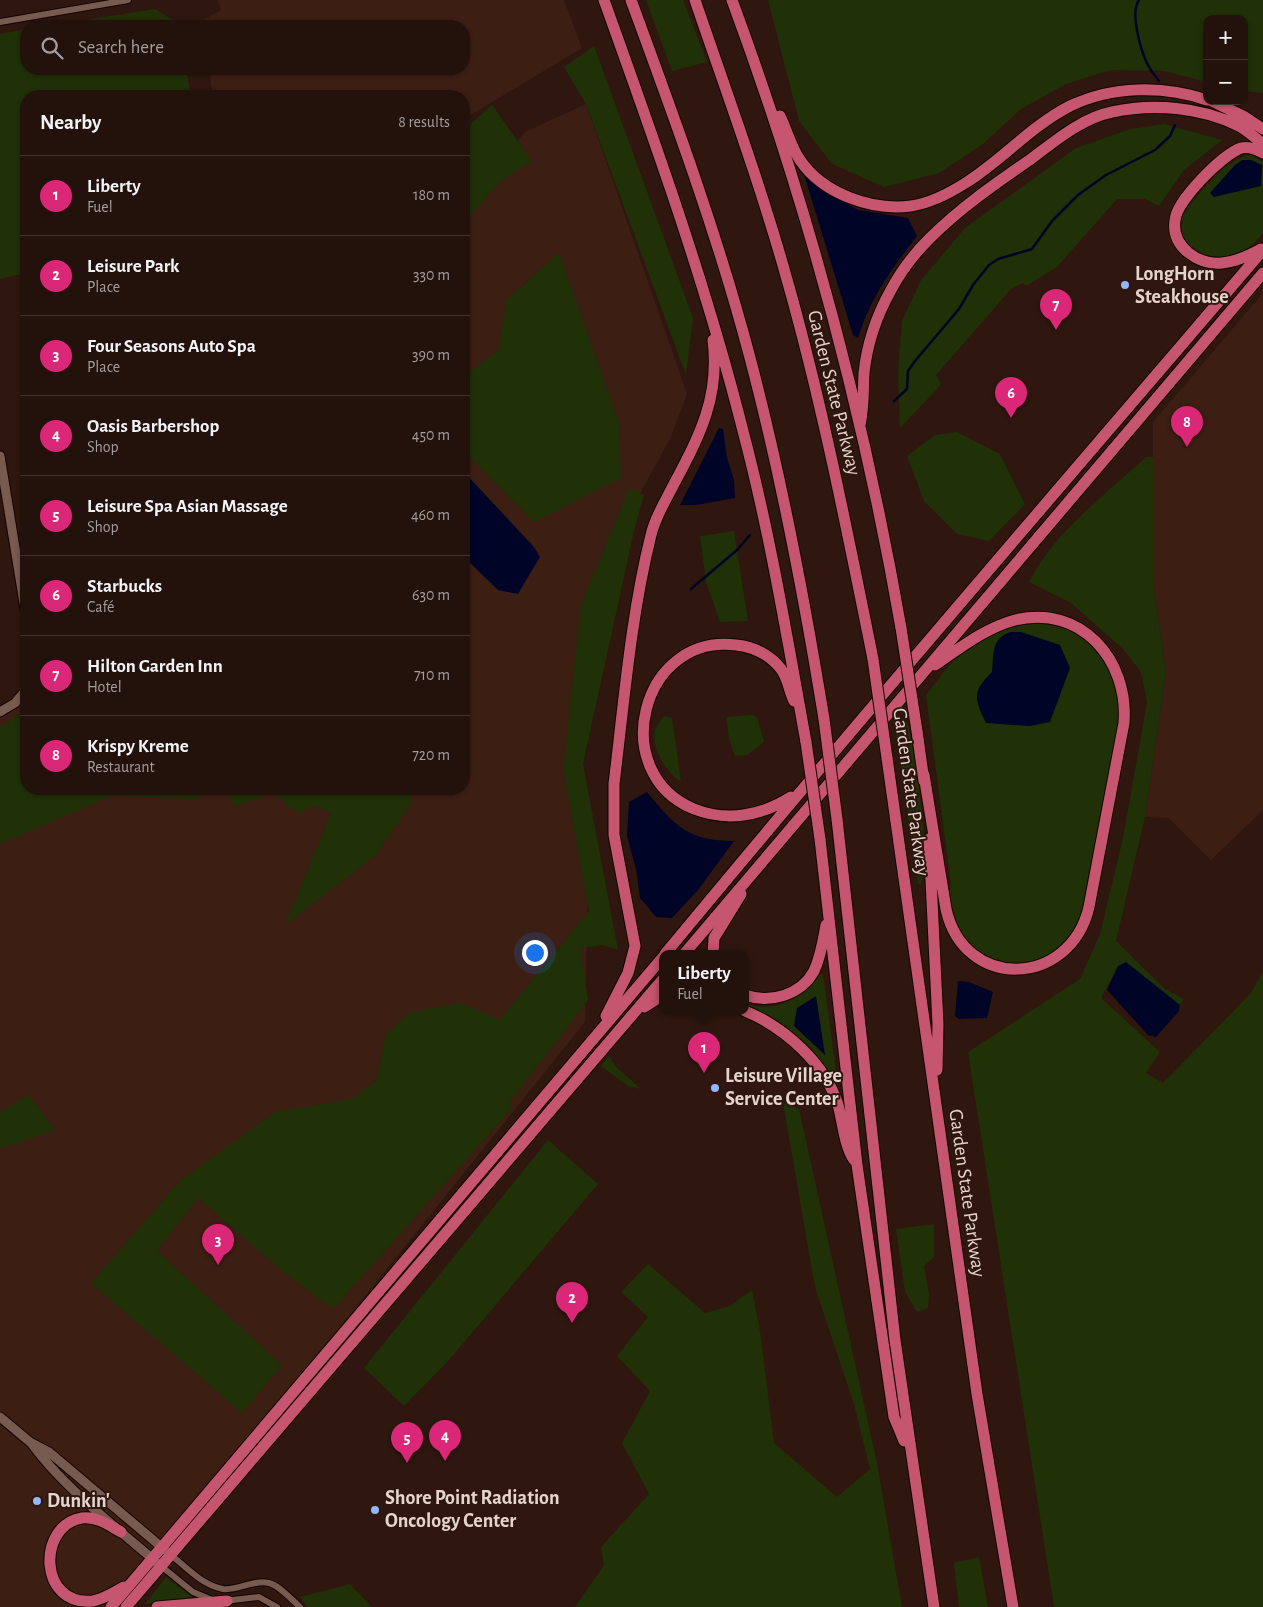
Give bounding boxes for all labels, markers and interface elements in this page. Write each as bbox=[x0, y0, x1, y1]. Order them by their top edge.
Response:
map controls bbox=[1203, 15, 1248, 105]
button: + bbox=[1203, 15, 1248, 60]
search box bbox=[20, 20, 470, 75]
icon: search bbox=[38, 34, 66, 62]
text: Search here bbox=[78, 38, 164, 57]
button: − bbox=[1203, 60, 1248, 105]
text: Nearby bbox=[40, 112, 101, 133]
text: 8 results bbox=[398, 114, 450, 130]
text: Liberty bbox=[87, 177, 141, 196]
text: 1 bbox=[53, 187, 59, 203]
text: 180 m bbox=[413, 187, 450, 203]
text: Fuel bbox=[87, 199, 113, 215]
text: Leisure Park bbox=[87, 257, 180, 276]
place label: LongHorn Steakhouse bbox=[1135, 264, 1229, 307]
text: 2 bbox=[52, 267, 60, 283]
text: 330 m bbox=[413, 267, 450, 283]
text: Place bbox=[87, 279, 120, 295]
marker: LongHorn Steakhouse bbox=[1119, 279, 1131, 291]
pin: 7 bbox=[1040, 289, 1072, 330]
street label: Garden State Parkway bbox=[804, 308, 864, 478]
text: Four Seasons Auto Spa bbox=[87, 337, 256, 356]
text: 3 bbox=[53, 347, 59, 363]
text: 390 m bbox=[412, 347, 450, 363]
text: Place bbox=[87, 359, 120, 375]
pin: 6 bbox=[995, 377, 1027, 418]
pin: 8 bbox=[1171, 406, 1203, 447]
text: Oasis Barbershop bbox=[87, 417, 219, 436]
text: 4 bbox=[52, 427, 60, 443]
text: 450 m bbox=[412, 427, 450, 443]
text: Shop bbox=[87, 439, 119, 455]
text: Leisure Spa Asian Massage bbox=[87, 497, 288, 516]
text: 5 bbox=[53, 507, 59, 523]
text: 460 m bbox=[411, 507, 450, 523]
text: Shop bbox=[87, 519, 119, 535]
text: Starbucks bbox=[87, 577, 162, 596]
text: 6 bbox=[52, 587, 60, 603]
text: 630 m bbox=[412, 587, 450, 603]
text: Café bbox=[87, 599, 115, 615]
text: Hilton Garden Inn bbox=[87, 657, 223, 676]
text: 7 bbox=[53, 667, 59, 683]
text: 710 m bbox=[414, 667, 450, 683]
text: Hotel bbox=[87, 679, 122, 695]
street label: Garden State Parkway bbox=[889, 707, 933, 878]
text: Krispy Kreme bbox=[87, 737, 189, 756]
text: 8 bbox=[52, 747, 60, 763]
text: 720 m bbox=[412, 747, 450, 763]
text: Restaurant bbox=[87, 759, 155, 775]
your location bbox=[522, 940, 548, 966]
popup bbox=[659, 950, 749, 1015]
text: Liberty bbox=[677, 964, 731, 983]
text: Fuel bbox=[677, 986, 703, 1002]
pin: 1 bbox=[688, 1032, 720, 1073]
place label: Leisure Village Service Center bbox=[725, 1066, 842, 1109]
marker: Leisure Village Service Center bbox=[709, 1082, 721, 1094]
street label: Garden State Parkway bbox=[945, 1108, 989, 1279]
pin: 3 bbox=[202, 1224, 234, 1265]
pin: 2 bbox=[556, 1282, 588, 1323]
pin: 4 bbox=[429, 1420, 461, 1461]
pin: 5 bbox=[391, 1422, 423, 1463]
place label: Shore Point Radiation Oncology Center bbox=[385, 1488, 559, 1531]
place label: Dunkin' bbox=[47, 1491, 110, 1511]
marker: Dunkin' bbox=[31, 1495, 43, 1507]
marker: Shore Point Radiation Oncology Center bbox=[369, 1504, 381, 1516]

